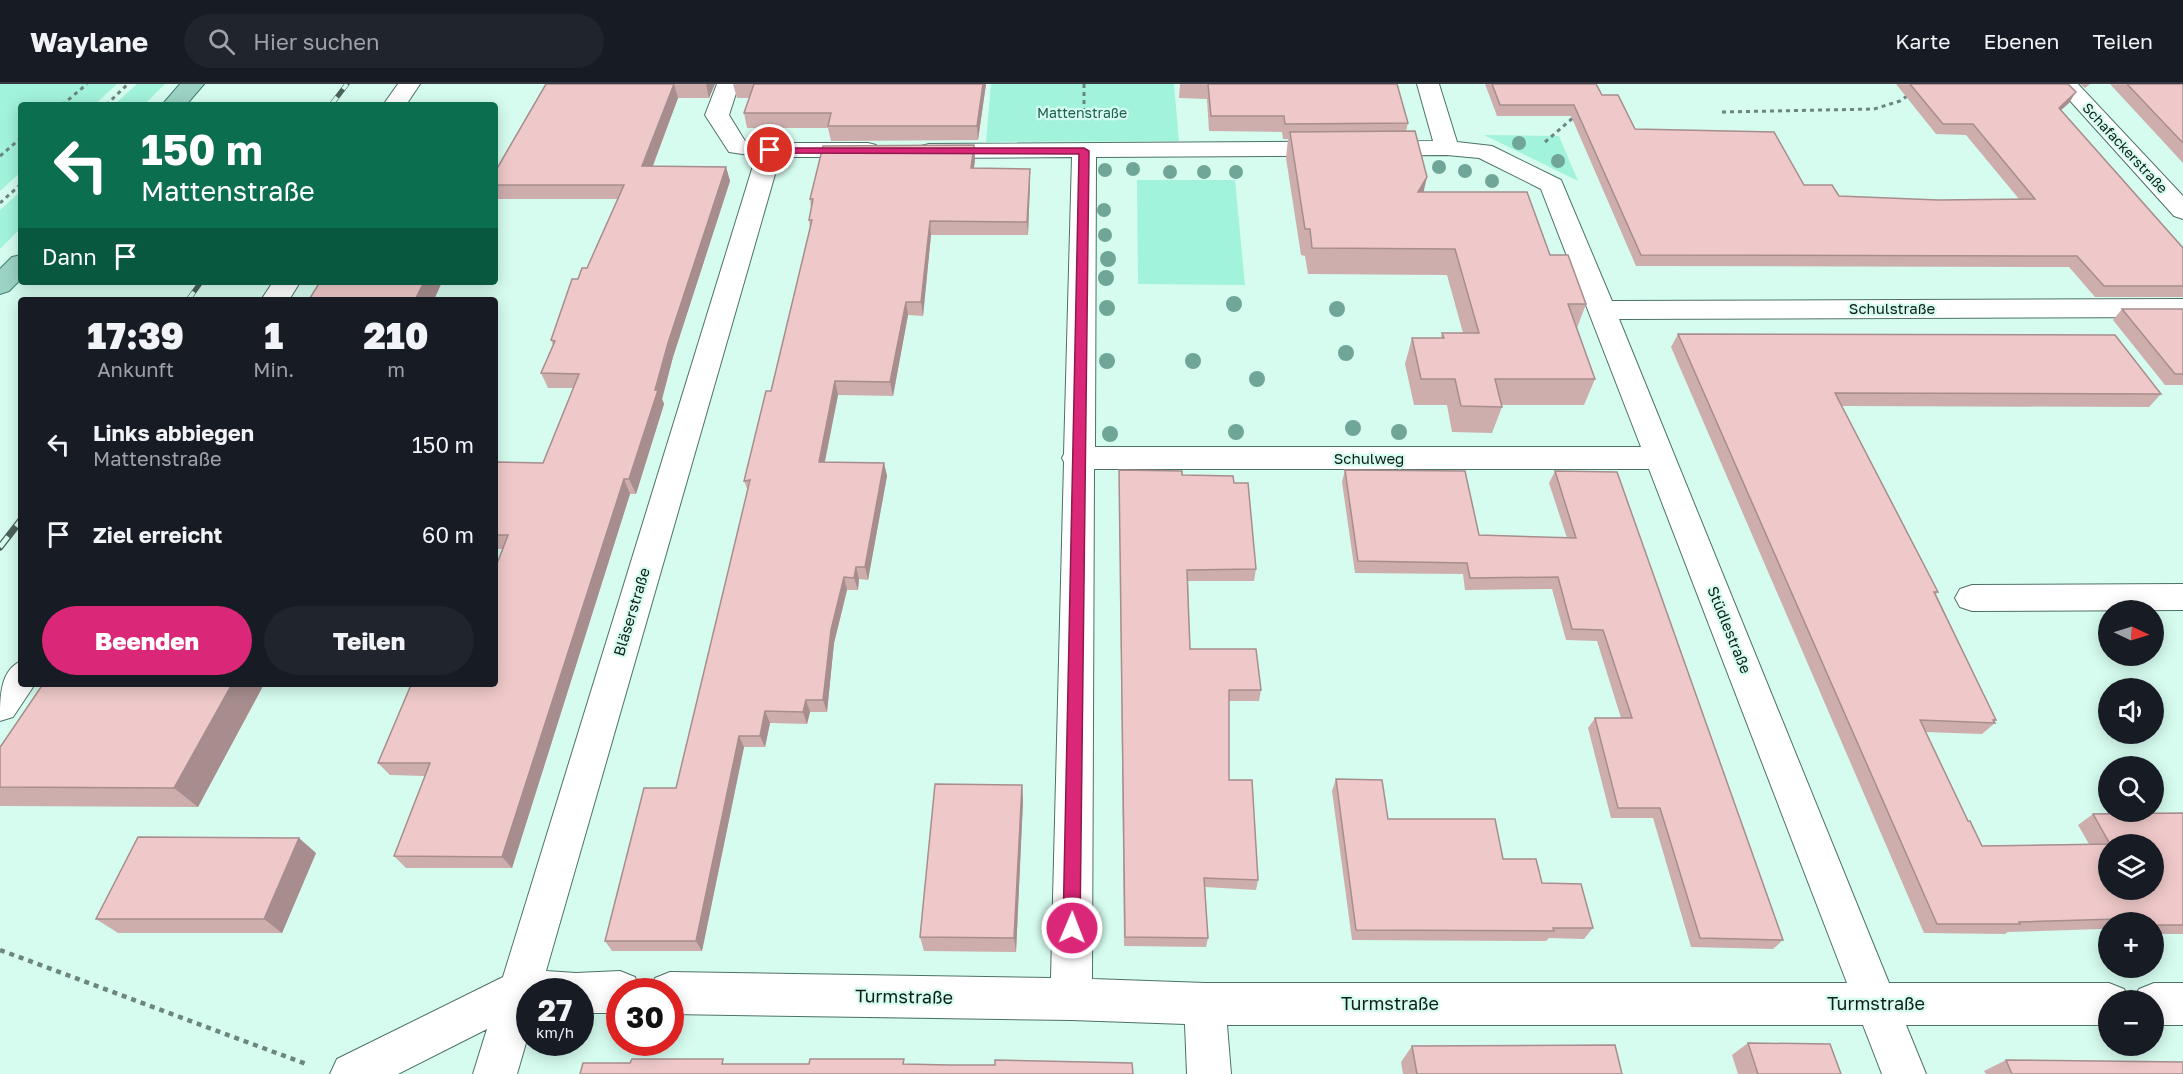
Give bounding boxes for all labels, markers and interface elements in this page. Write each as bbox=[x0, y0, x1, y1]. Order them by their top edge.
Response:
search box bbox=[184, 14, 604, 68]
text: Waylane bbox=[30, 25, 148, 58]
icon: search bbox=[205, 25, 238, 58]
text: Hier suchen bbox=[253, 28, 380, 55]
text: Karte bbox=[1895, 28, 1951, 54]
text: Ebenen bbox=[1984, 28, 2059, 54]
text: Teilen bbox=[2092, 28, 2153, 54]
street label: Schafackerstraße bbox=[2079, 99, 2172, 196]
park label: Mattenstraße bbox=[1037, 104, 1127, 121]
text: 150 m bbox=[141, 124, 263, 174]
pin bbox=[744, 124, 795, 175]
icon: left bbox=[42, 126, 120, 204]
icon: arrive bbox=[753, 133, 786, 166]
text: Mattenstraße bbox=[141, 175, 315, 207]
icon: arrive bbox=[109, 240, 142, 273]
text: Dann bbox=[42, 243, 97, 270]
street label: Schulstraße bbox=[1849, 299, 1935, 317]
text: 17:39 bbox=[87, 314, 184, 357]
text: 1 bbox=[264, 314, 283, 357]
text: 210 bbox=[364, 314, 429, 357]
text: Ankunft bbox=[97, 357, 174, 381]
text: Min. bbox=[253, 357, 294, 381]
text: m bbox=[387, 357, 405, 381]
text: Links abbiegen bbox=[93, 419, 254, 446]
icon: left bbox=[42, 428, 75, 461]
text: 150 m bbox=[412, 431, 474, 458]
text: Mattenstraße bbox=[93, 446, 222, 470]
street label: Schulweg bbox=[1334, 449, 1404, 467]
icon: arrive bbox=[42, 518, 75, 551]
text: Ziel erreicht bbox=[93, 521, 222, 548]
text: 60 m bbox=[422, 521, 474, 548]
street label: Bläserstraße bbox=[609, 565, 653, 658]
street label: Stüdlestraße bbox=[1704, 583, 1756, 676]
north arrow bbox=[2098, 600, 2164, 666]
map controls bbox=[2098, 600, 2164, 1056]
button: Beenden bbox=[42, 606, 252, 675]
button: Teilen bbox=[264, 606, 474, 675]
button: sound bbox=[2098, 678, 2164, 744]
button: search bbox=[2098, 756, 2164, 822]
button: layers bbox=[2098, 834, 2164, 900]
position arrow bbox=[1040, 896, 1104, 960]
button: + bbox=[2098, 912, 2164, 978]
speed limit sign: 30 bbox=[606, 978, 684, 1056]
street label: Turmstraße bbox=[855, 984, 953, 1008]
button: − bbox=[2098, 990, 2164, 1056]
text: 27 bbox=[538, 992, 572, 1028]
street label: Turmstraße bbox=[1341, 992, 1439, 1014]
street label: Turmstraße bbox=[1827, 992, 1925, 1014]
text: km/h bbox=[536, 1023, 574, 1041]

